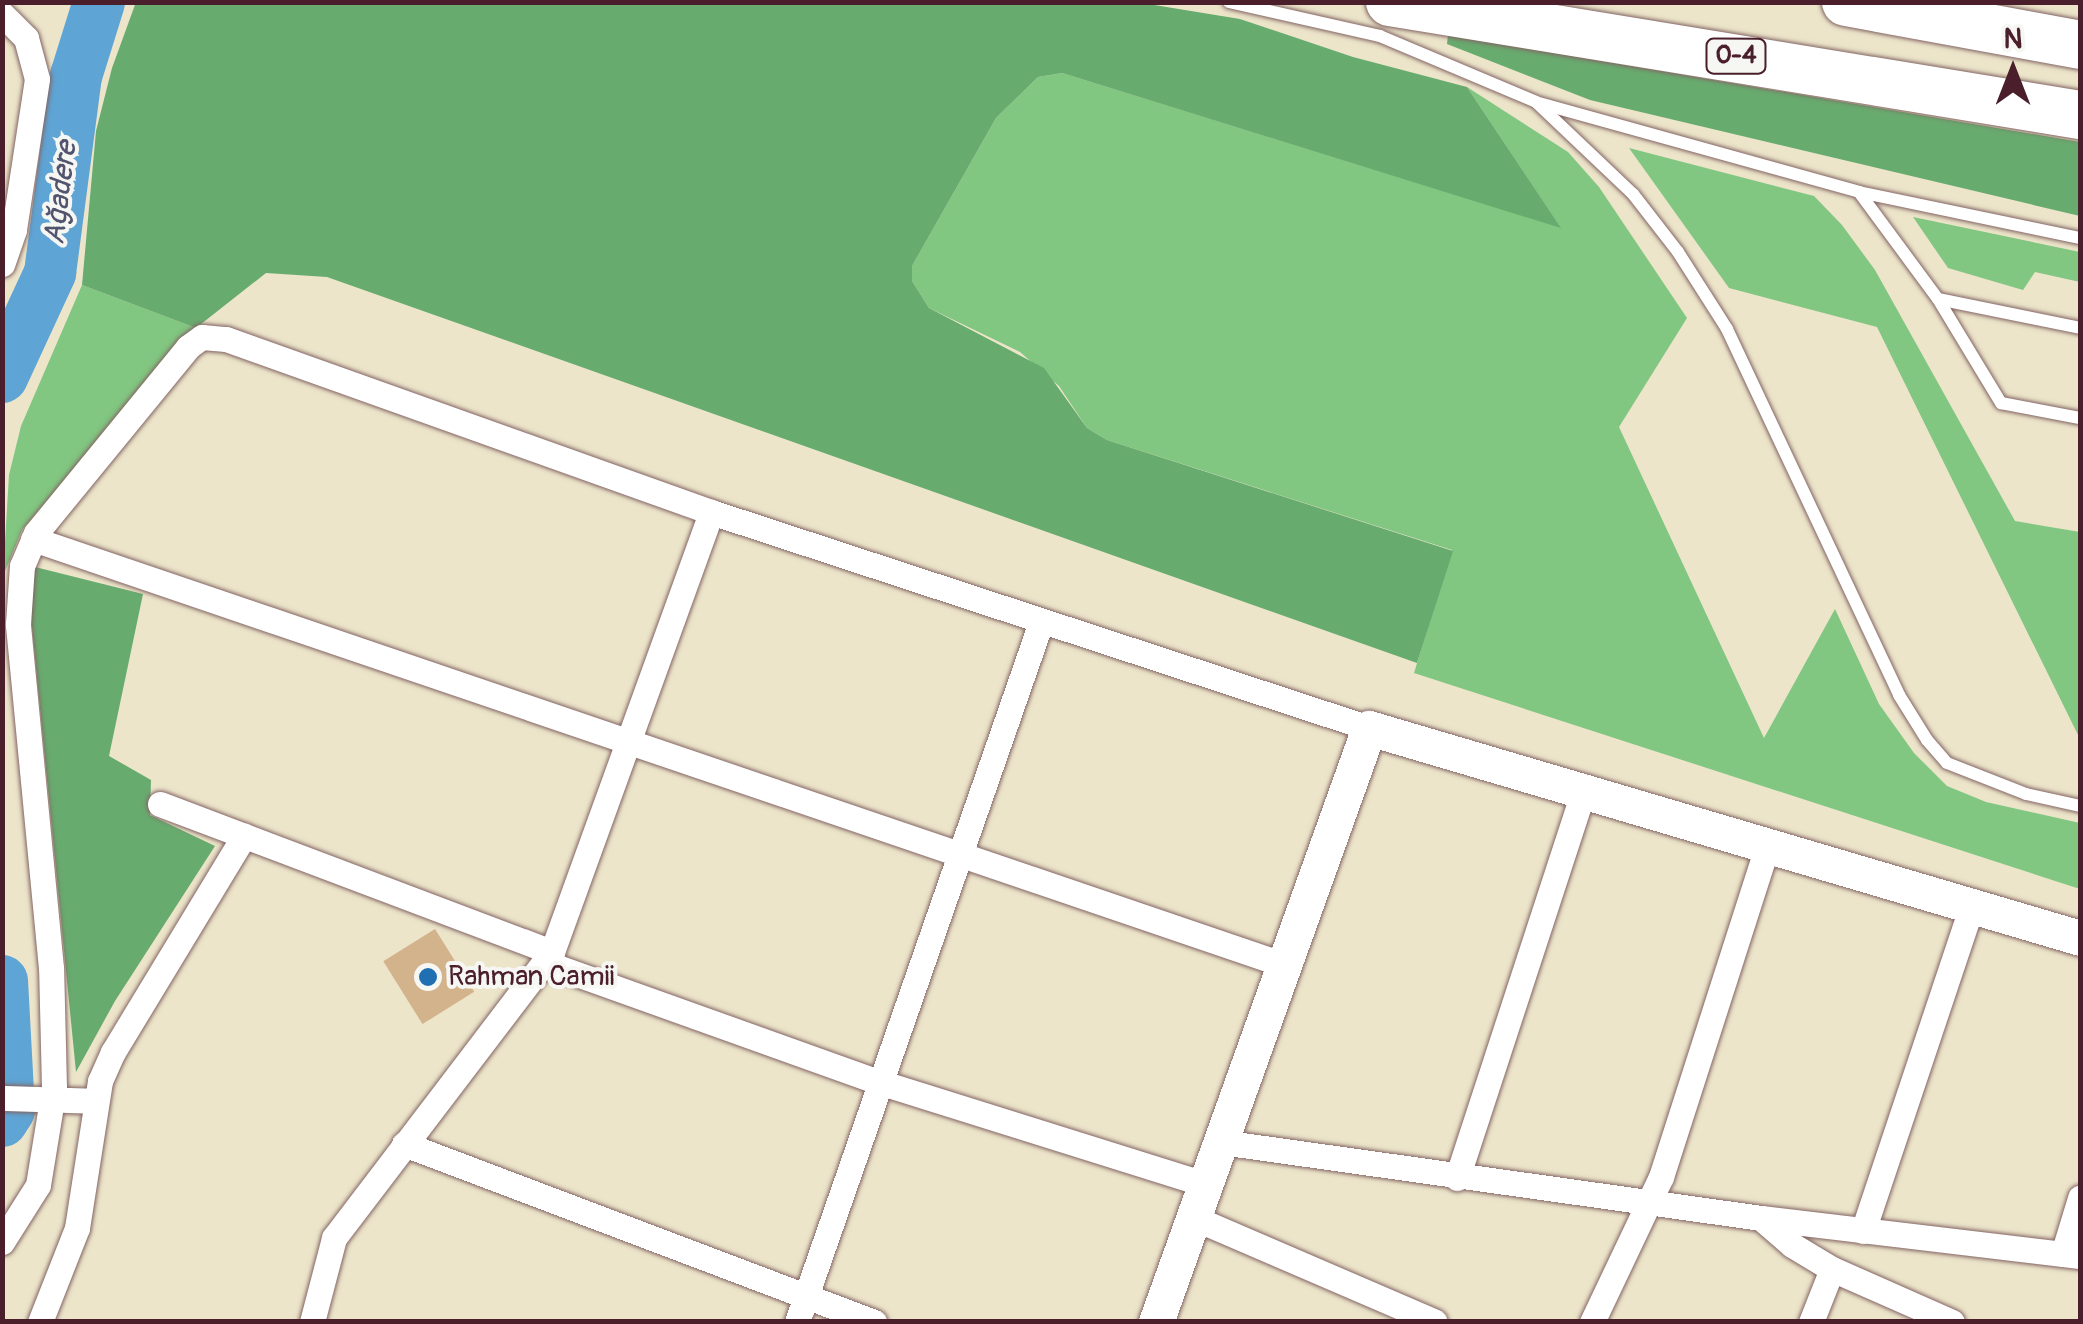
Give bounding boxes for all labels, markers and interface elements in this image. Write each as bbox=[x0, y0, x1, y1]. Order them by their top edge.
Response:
north arrow bbox=[1963, 20, 2063, 120]
text: N bbox=[2004, 22, 2022, 57]
road number: O-4 bbox=[1704, 36, 1768, 76]
water label: Ağadere bbox=[37, 139, 85, 247]
place label: Rahman Camii bbox=[448, 960, 614, 994]
marker: Rahman Camii bbox=[417, 966, 439, 988]

